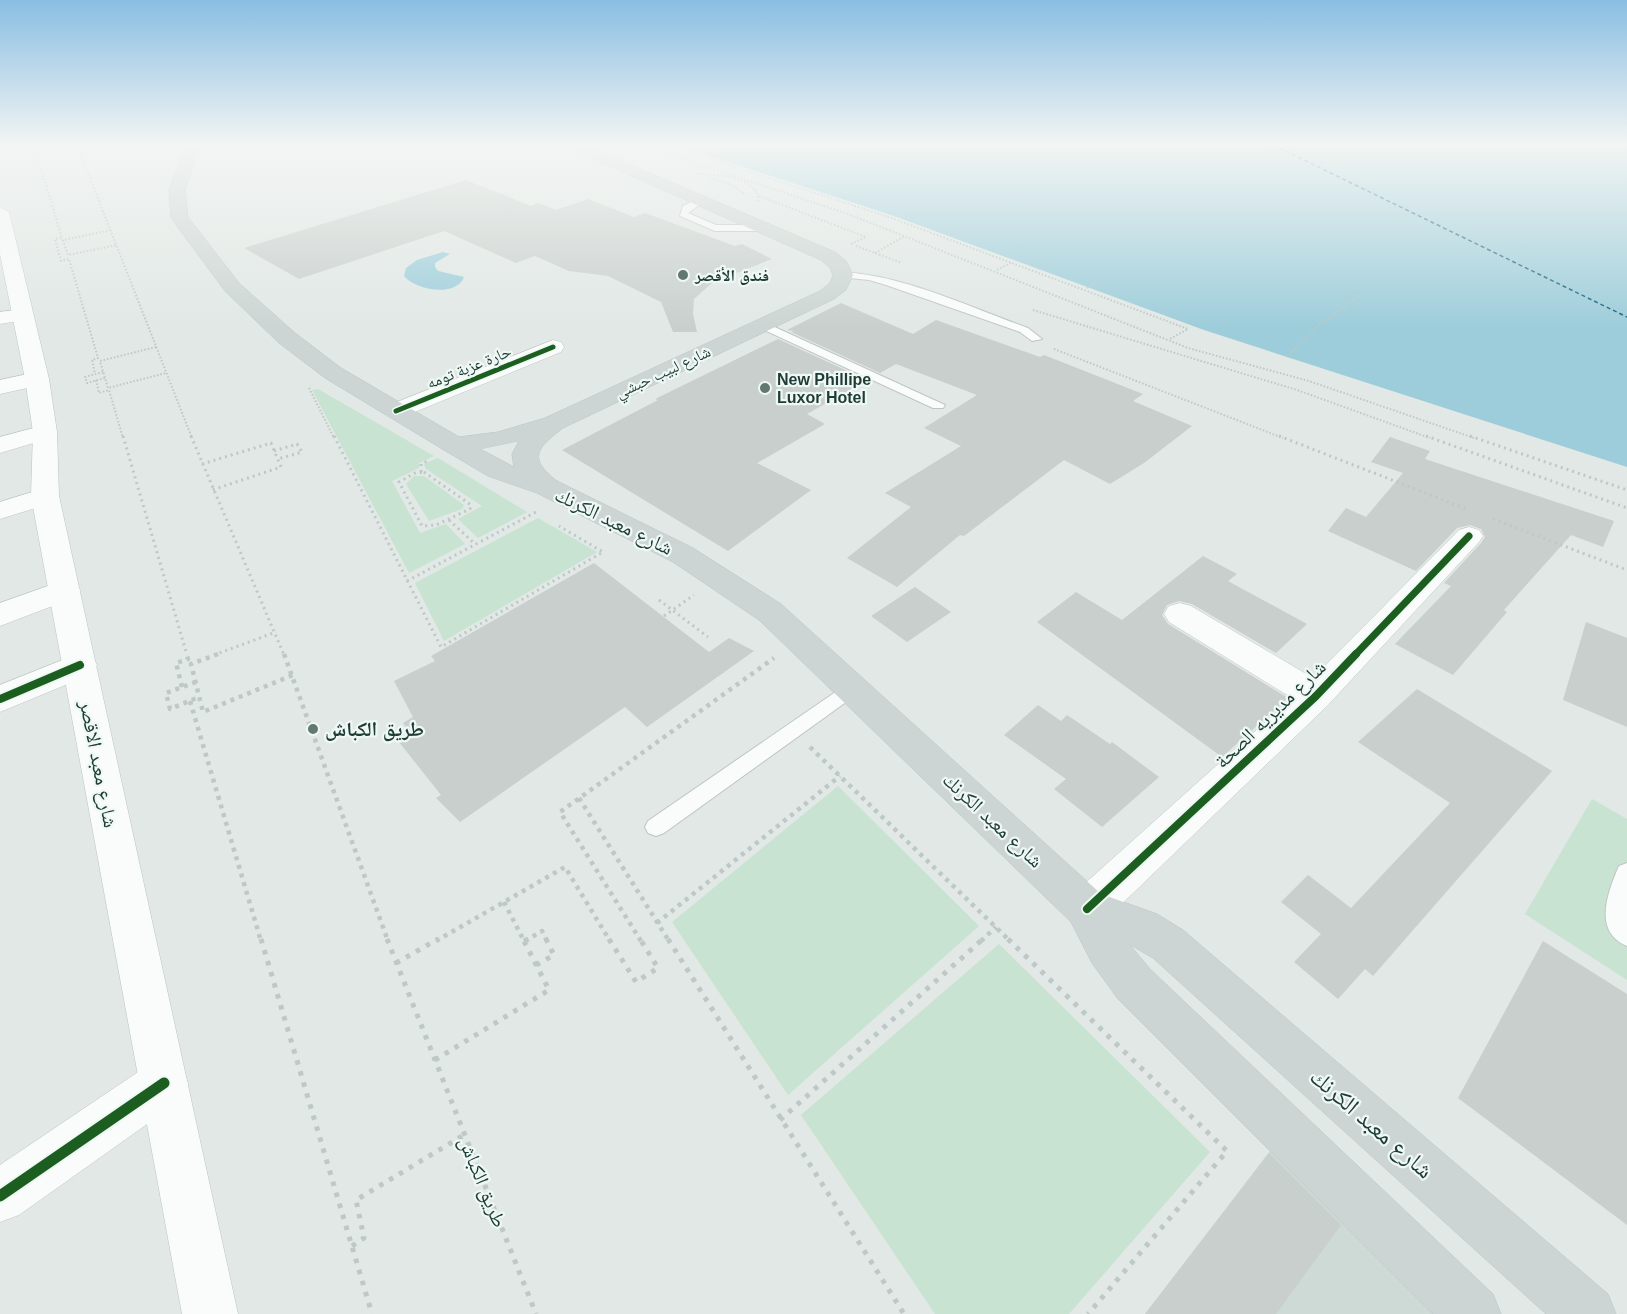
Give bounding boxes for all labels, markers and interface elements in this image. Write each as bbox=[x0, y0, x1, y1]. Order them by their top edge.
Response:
place label: فندق الأقصر bbox=[694, 267, 769, 285]
marker: فندق الأقصر bbox=[676, 268, 690, 282]
street label: حارة عزبة تومه bbox=[424, 342, 514, 393]
street label: شارع لبيب حبشي bbox=[613, 343, 715, 405]
place label: New Phillipe Luxor Hotel bbox=[777, 371, 871, 406]
marker: New Phillipe Luxor Hotel bbox=[758, 381, 772, 395]
street label: شارع معبد الكرنك bbox=[551, 483, 676, 561]
street label: شارع مديريه الصحة bbox=[1210, 656, 1331, 774]
street label: شارع معبد الاقصر bbox=[74, 698, 122, 830]
place label: طريق الكباش bbox=[325, 718, 424, 742]
marker: طريق الكباش bbox=[306, 722, 320, 736]
street label: شارع معبد الكرنك bbox=[937, 768, 1047, 873]
street label: شارع معبد الكرنك bbox=[1304, 1062, 1439, 1185]
street label: طريق الكباش bbox=[454, 1133, 511, 1231]

